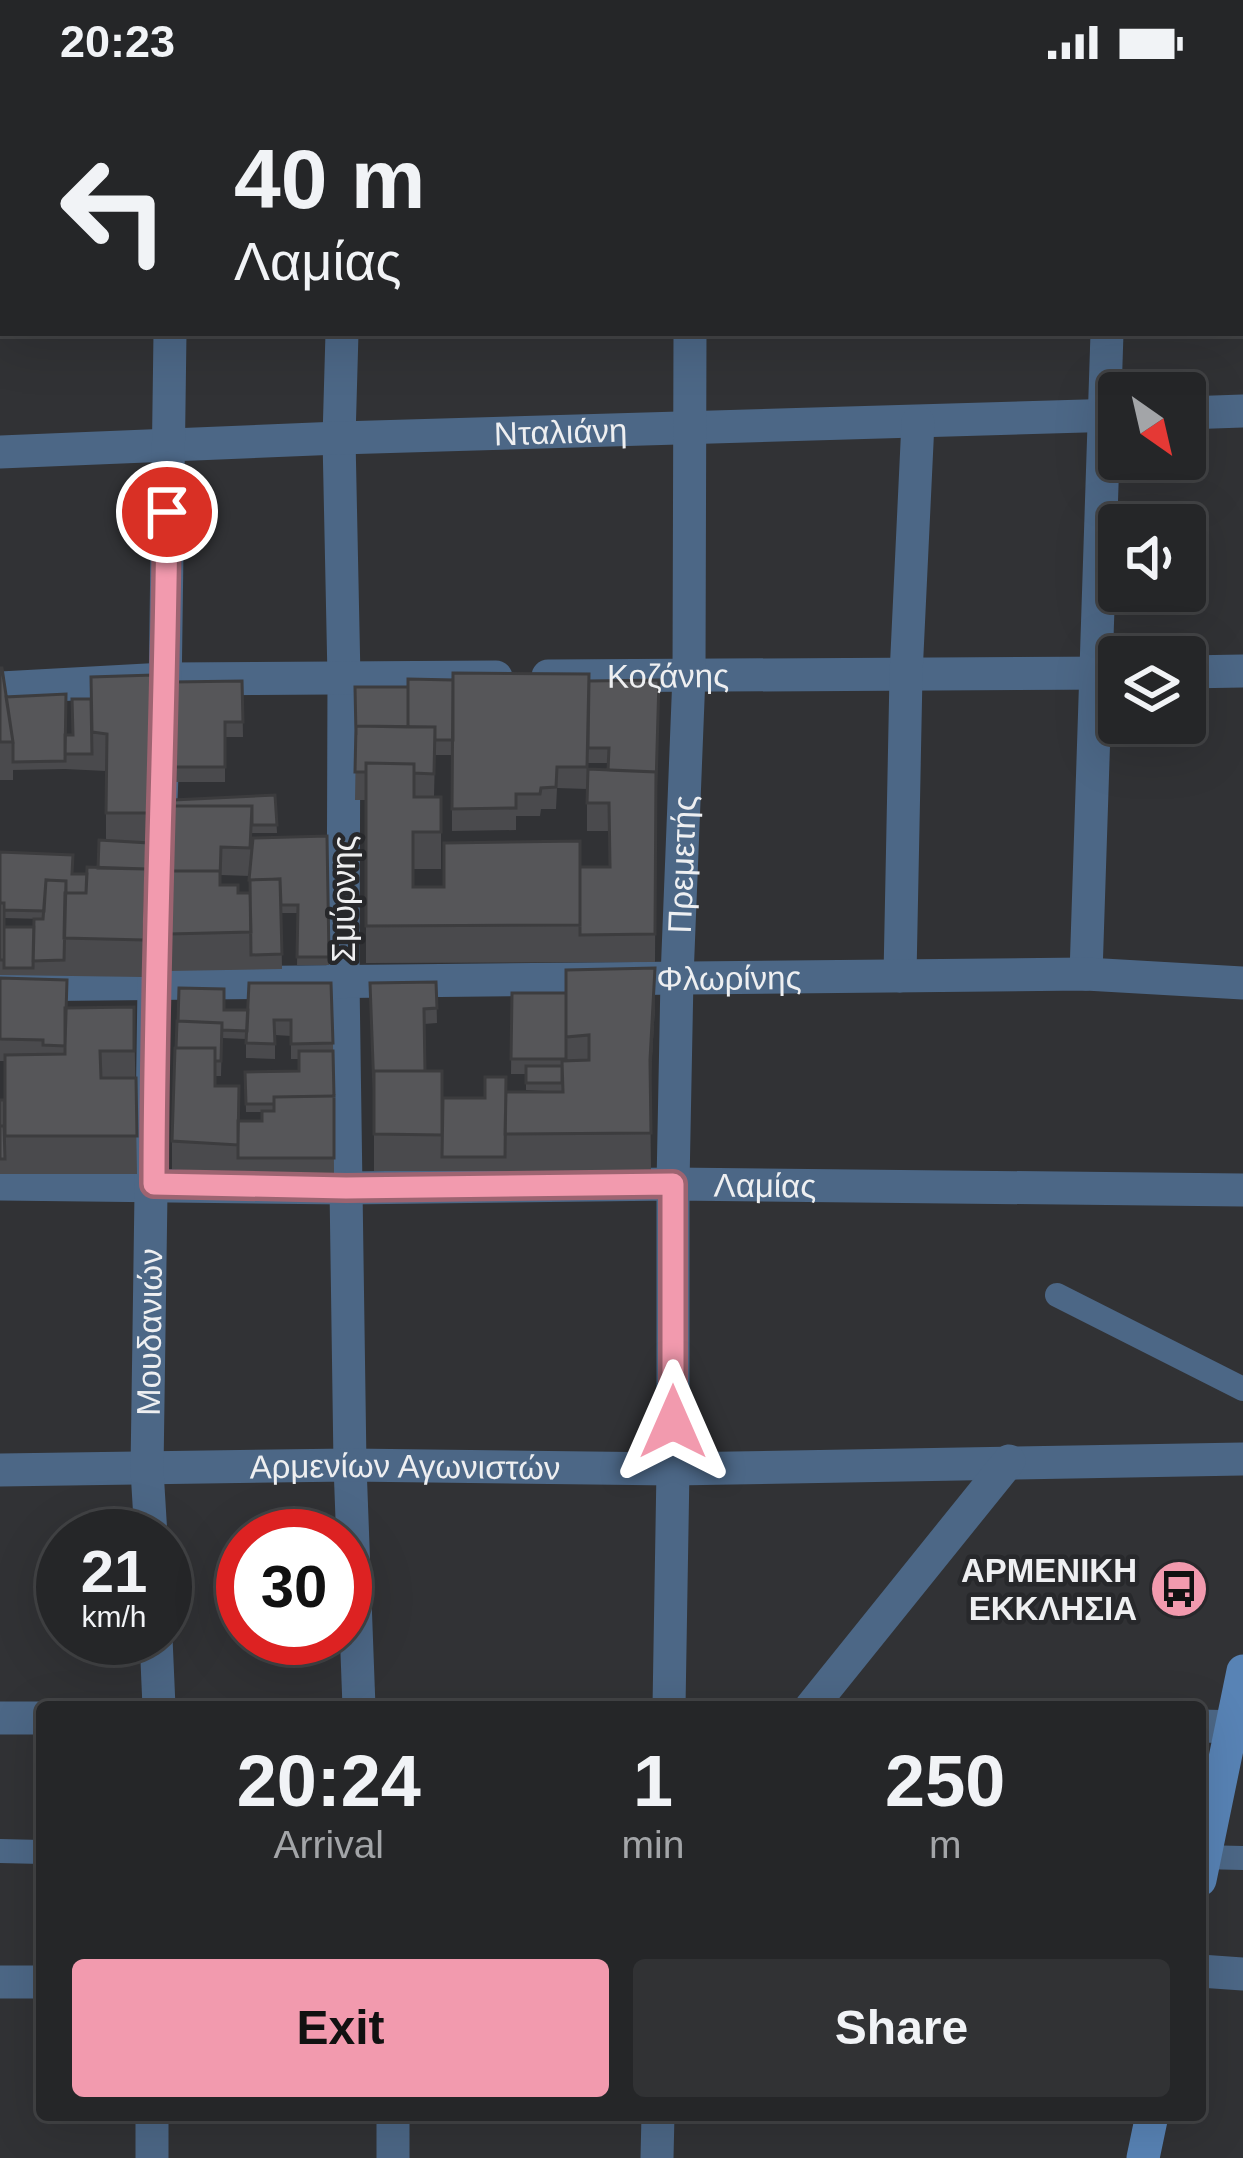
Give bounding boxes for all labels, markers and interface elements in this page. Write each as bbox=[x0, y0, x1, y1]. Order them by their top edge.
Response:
text: 20:23 bbox=[60, 16, 175, 67]
icon: left bbox=[36, 132, 192, 288]
text: 40 m bbox=[234, 132, 425, 226]
text: Λαμίας bbox=[234, 231, 402, 291]
north arrow bbox=[1098, 372, 1206, 480]
map controls bbox=[1098, 372, 1206, 744]
street label: Νταλιάνη bbox=[493, 412, 628, 452]
pin bbox=[116, 461, 218, 563]
icon: arrive bbox=[134, 479, 200, 545]
button: sound bbox=[1098, 504, 1206, 612]
button: layers bbox=[1098, 636, 1206, 744]
street label: Κοζάνης bbox=[607, 657, 729, 695]
street label: Πρεμετής bbox=[661, 794, 703, 934]
street label: Σμύρνης bbox=[325, 836, 362, 963]
street label: Φλωρίνης bbox=[656, 959, 802, 997]
street label: Λαμίας bbox=[714, 1166, 816, 1205]
street label: Μουδανιών bbox=[130, 1248, 169, 1416]
position arrow bbox=[610, 1359, 736, 1485]
street label: Αρμενίων Αγωνιστών bbox=[249, 1447, 561, 1487]
speed limit sign: 30 bbox=[216, 1509, 372, 1665]
text: 21 bbox=[81, 1538, 147, 1605]
place label: ΑΡΜΕΝΙΚΗ ΕΚΚΛΗΣΙΑ bbox=[961, 1552, 1137, 1627]
bus stop icon: ΑΡΜΕΝΙΚΗ ΕΚΚΛΗΣΙΑ bbox=[1148, 1558, 1210, 1620]
text: km/h bbox=[81, 1600, 147, 1633]
text: 20:24 bbox=[237, 1741, 421, 1821]
text: 1 bbox=[633, 1741, 673, 1821]
text: 250 bbox=[885, 1741, 1005, 1821]
text: Arrival bbox=[274, 1823, 384, 1866]
text: min bbox=[622, 1823, 684, 1866]
text: m bbox=[929, 1823, 961, 1866]
button: Exit bbox=[72, 1959, 609, 2097]
button: Share bbox=[633, 1959, 1170, 2097]

